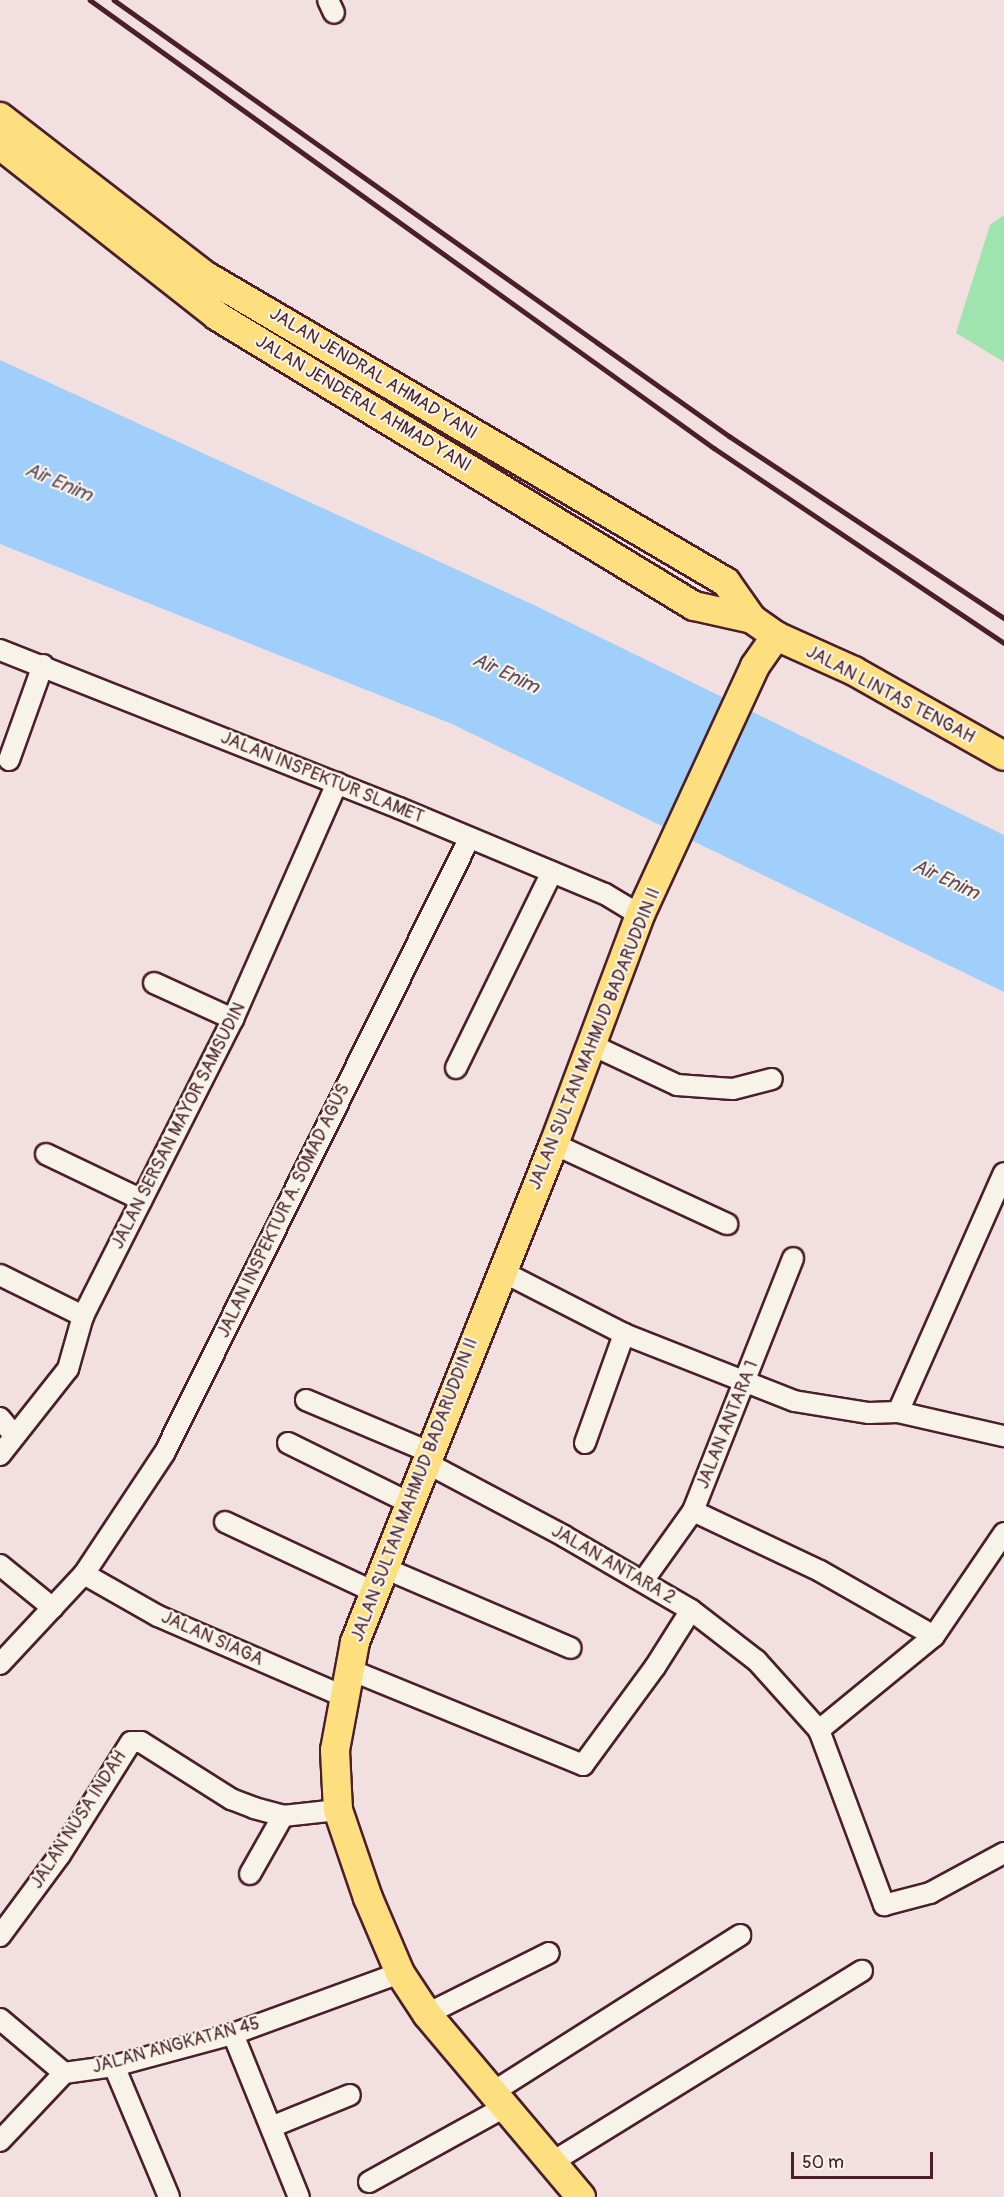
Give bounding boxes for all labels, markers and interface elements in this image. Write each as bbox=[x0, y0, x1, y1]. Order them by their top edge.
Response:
street label: JALAN JENDRAL AHMAD YANI bbox=[265, 303, 481, 445]
street label: JALAN JENDERAL AHMAD YANI bbox=[251, 331, 475, 477]
water label: Air Enim bbox=[22, 457, 96, 507]
street label: JALAN LINTAS TENGAH bbox=[802, 641, 978, 749]
water label: Air Enim bbox=[469, 647, 543, 699]
street label: JALAN INSPEKTUR SLAMET bbox=[217, 727, 427, 829]
water label: Air Enim bbox=[909, 853, 983, 905]
street label: JALAN SULTAN MAHMUD BADARUDDIN II bbox=[524, 885, 666, 1193]
street label: JALAN SERSAN MAYOR SAMSUDIN bbox=[107, 999, 251, 1253]
street label: JALAN INSPEKTUR A. SOMAD AGUS bbox=[213, 1081, 355, 1341]
street label: JALAN SULTAN MAHMUD BADARUDDIN II bbox=[347, 1335, 483, 1645]
street label: JALAN ANTARA 1 bbox=[692, 1358, 764, 1492]
street label: JALAN ANTARA 2 bbox=[547, 1521, 679, 1609]
street label: JALAN SIAGA bbox=[158, 1607, 266, 1671]
street label: JALAN NUSA INDAH bbox=[26, 1747, 132, 1893]
street label: JALAN ANGKATAN 45 bbox=[90, 2013, 262, 2079]
scale bar bbox=[794, 2140, 936, 2178]
text: 50 m bbox=[802, 2151, 844, 2174]

